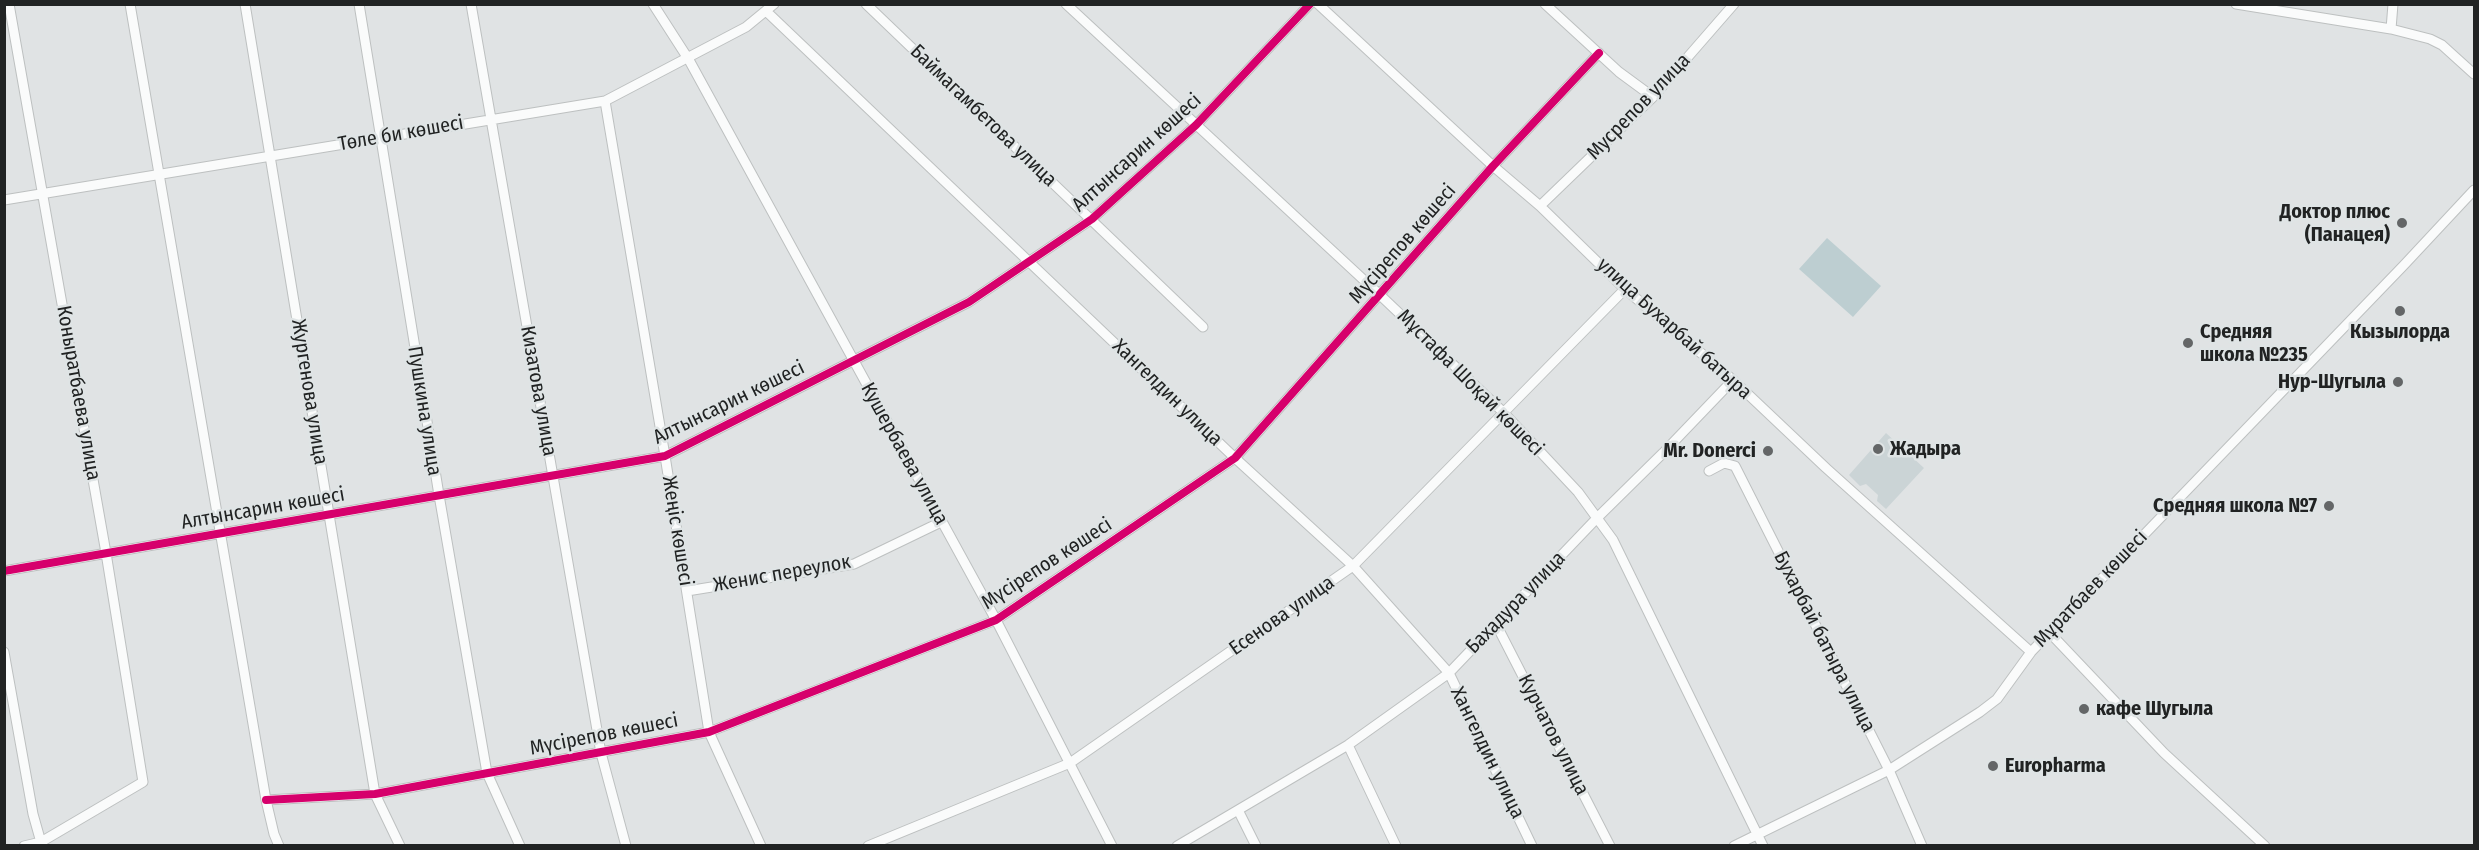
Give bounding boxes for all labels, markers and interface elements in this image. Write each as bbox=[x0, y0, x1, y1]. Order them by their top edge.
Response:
street label: Баймагамбетова улица bbox=[905, 40, 1061, 192]
street label: Мусрепов улица bbox=[1582, 49, 1696, 165]
street label: Алтынсарин көшесі bbox=[1068, 89, 1206, 217]
street label: Төле би көшесі bbox=[337, 111, 465, 157]
street label: Мүсірепов көшесі bbox=[1345, 179, 1461, 309]
place label: Доктор плюс (Панацея) bbox=[2280, 200, 2390, 247]
marker: Доктор плюс (Панацея) bbox=[2395, 216, 2409, 230]
street label: улица Бухарбай батыра bbox=[1592, 253, 1756, 405]
street label: Коныратбаева улица bbox=[51, 304, 105, 482]
marker: Кызылорда bbox=[2393, 304, 2407, 318]
street label: Мұстафа Шоқай көшесі bbox=[1392, 305, 1548, 461]
street label: Жургенова улица bbox=[286, 318, 332, 466]
place label: Средняя школа №235 bbox=[2200, 320, 2308, 367]
place label: Кызылорда bbox=[2350, 320, 2450, 344]
street label: Кизатова улица bbox=[515, 324, 561, 458]
street label: Хангелдин улица bbox=[1107, 335, 1227, 451]
marker: Средняя школа №235 bbox=[2181, 336, 2195, 350]
street label: Пушкина улица bbox=[402, 345, 446, 477]
street label: Алтынсарин көшесі bbox=[649, 356, 809, 450]
place label: Нур-Шугыла bbox=[2278, 370, 2386, 394]
marker: Нур-Шугыла bbox=[2391, 375, 2405, 389]
street label: Кушербаева улица bbox=[855, 379, 953, 529]
place label: Жадыра bbox=[1890, 437, 1961, 461]
place label: Mr. Donerci bbox=[1663, 439, 1756, 463]
marker: Жадыра bbox=[1871, 442, 1885, 456]
marker: Mr. Donerci bbox=[1761, 444, 1775, 458]
street label: Жеңіс көшесі bbox=[656, 474, 698, 588]
street label: Алтынсарин көшесі bbox=[180, 483, 346, 535]
place label: Средняя школа №7 bbox=[2153, 494, 2317, 518]
marker: Средняя школа №7 bbox=[2322, 499, 2336, 513]
street label: Мүсірепов көшесі bbox=[977, 513, 1117, 615]
street label: Мұратбаев көшесі bbox=[2029, 526, 2153, 652]
street label: Бахадура улица bbox=[1461, 547, 1571, 659]
street label: Бухарбай батыра улица bbox=[1768, 548, 1880, 736]
street label: Женис переулок bbox=[712, 550, 852, 598]
street label: Есенова улица bbox=[1225, 571, 1339, 661]
street label: Курчатов улица bbox=[1512, 671, 1594, 799]
street label: Хангелдин улица bbox=[1445, 683, 1529, 823]
place label: кафе Шугыла bbox=[2096, 697, 2213, 721]
marker: кафе Шугыла bbox=[2077, 702, 2091, 716]
street label: Мүсірепов көшесі bbox=[528, 709, 680, 761]
place label: Europharma bbox=[2005, 754, 2106, 778]
marker: Europharma bbox=[1986, 759, 2000, 773]

